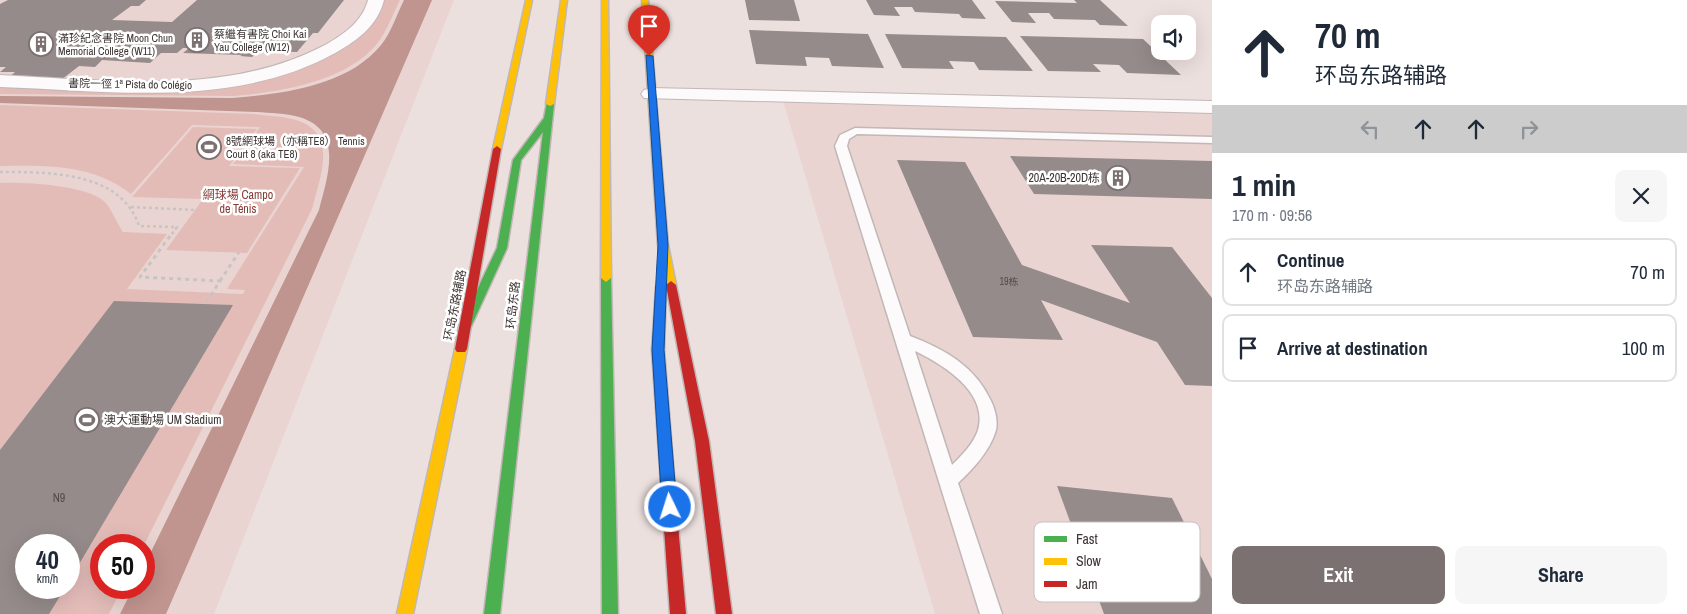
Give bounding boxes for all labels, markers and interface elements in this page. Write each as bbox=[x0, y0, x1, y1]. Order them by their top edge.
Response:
pin bbox=[628, 5, 670, 56]
icon: arrive bbox=[635, 12, 663, 40]
text: 70 m bbox=[1315, 12, 1380, 59]
map controls bbox=[1151, 15, 1196, 60]
button: sound bbox=[1151, 15, 1196, 60]
icon: ahead bbox=[1232, 20, 1297, 85]
building icon: 蔡繼有書院 Choi Kai Yau College (W12) bbox=[184, 27, 210, 53]
place label: 蔡繼有書院 Choi Kai Yau College (W12) bbox=[214, 27, 307, 54]
building icon: 滿珍紀念書院 Moon Chun Memorial College (W11) bbox=[28, 31, 54, 57]
place label: 滿珍紀念書院 Moon Chun Memorial College (W11) bbox=[58, 31, 173, 58]
text: 环岛东路辅路 bbox=[1315, 60, 1447, 90]
street label: 書院一徑 1ª Pista do Colégio bbox=[68, 76, 192, 92]
icon: left bbox=[1356, 115, 1384, 143]
icon: ahead bbox=[1409, 115, 1437, 143]
icon: ahead bbox=[1462, 115, 1490, 143]
icon: right bbox=[1515, 115, 1543, 143]
sports icon: 8號網球場（亦稱TE8） Tennis Court 8 (aka TE8) bbox=[196, 134, 222, 160]
place label: 8號網球場（亦稱TE8） Tennis Court 8 (aka TE8) bbox=[226, 134, 365, 161]
building icon: 20A-20B-20D栋 bbox=[1105, 165, 1131, 191]
text: 1 min bbox=[1232, 165, 1296, 205]
place label: 20A-20B-20D栋 bbox=[1028, 170, 1100, 186]
button: close bbox=[1615, 170, 1667, 222]
park label: 網球場 Campo de Ténis bbox=[203, 187, 273, 217]
text: 170 m · 09:56 bbox=[1232, 204, 1312, 226]
text: Continue bbox=[1277, 247, 1345, 273]
icon: ahead bbox=[1234, 258, 1262, 286]
text: 70 m bbox=[1630, 259, 1665, 285]
street label: 环岛东路辅路 bbox=[440, 268, 470, 342]
house number: 19栋 bbox=[999, 275, 1019, 288]
text: 环岛东路辅路 bbox=[1277, 275, 1373, 297]
street label: 环岛东路 bbox=[503, 280, 523, 330]
icon: arrive bbox=[1234, 334, 1262, 362]
text: Arrive at destination bbox=[1277, 335, 1428, 361]
text: 100 m bbox=[1622, 335, 1665, 361]
sports icon: 澳大運動場 UM Stadium bbox=[74, 407, 100, 433]
place label: 澳大運動場 UM Stadium bbox=[104, 412, 221, 428]
position arrow bbox=[643, 480, 695, 532]
house number: N9 bbox=[53, 490, 65, 506]
legend bbox=[1034, 522, 1200, 602]
text: Fast bbox=[1076, 530, 1098, 548]
speed limit sign: 50 bbox=[90, 534, 155, 599]
text: 40 bbox=[36, 543, 59, 577]
button: Exit bbox=[1232, 546, 1445, 604]
button: Share bbox=[1455, 546, 1667, 604]
text: Slow bbox=[1076, 552, 1102, 570]
text: km/h bbox=[37, 571, 58, 587]
text: Jam bbox=[1076, 575, 1098, 593]

